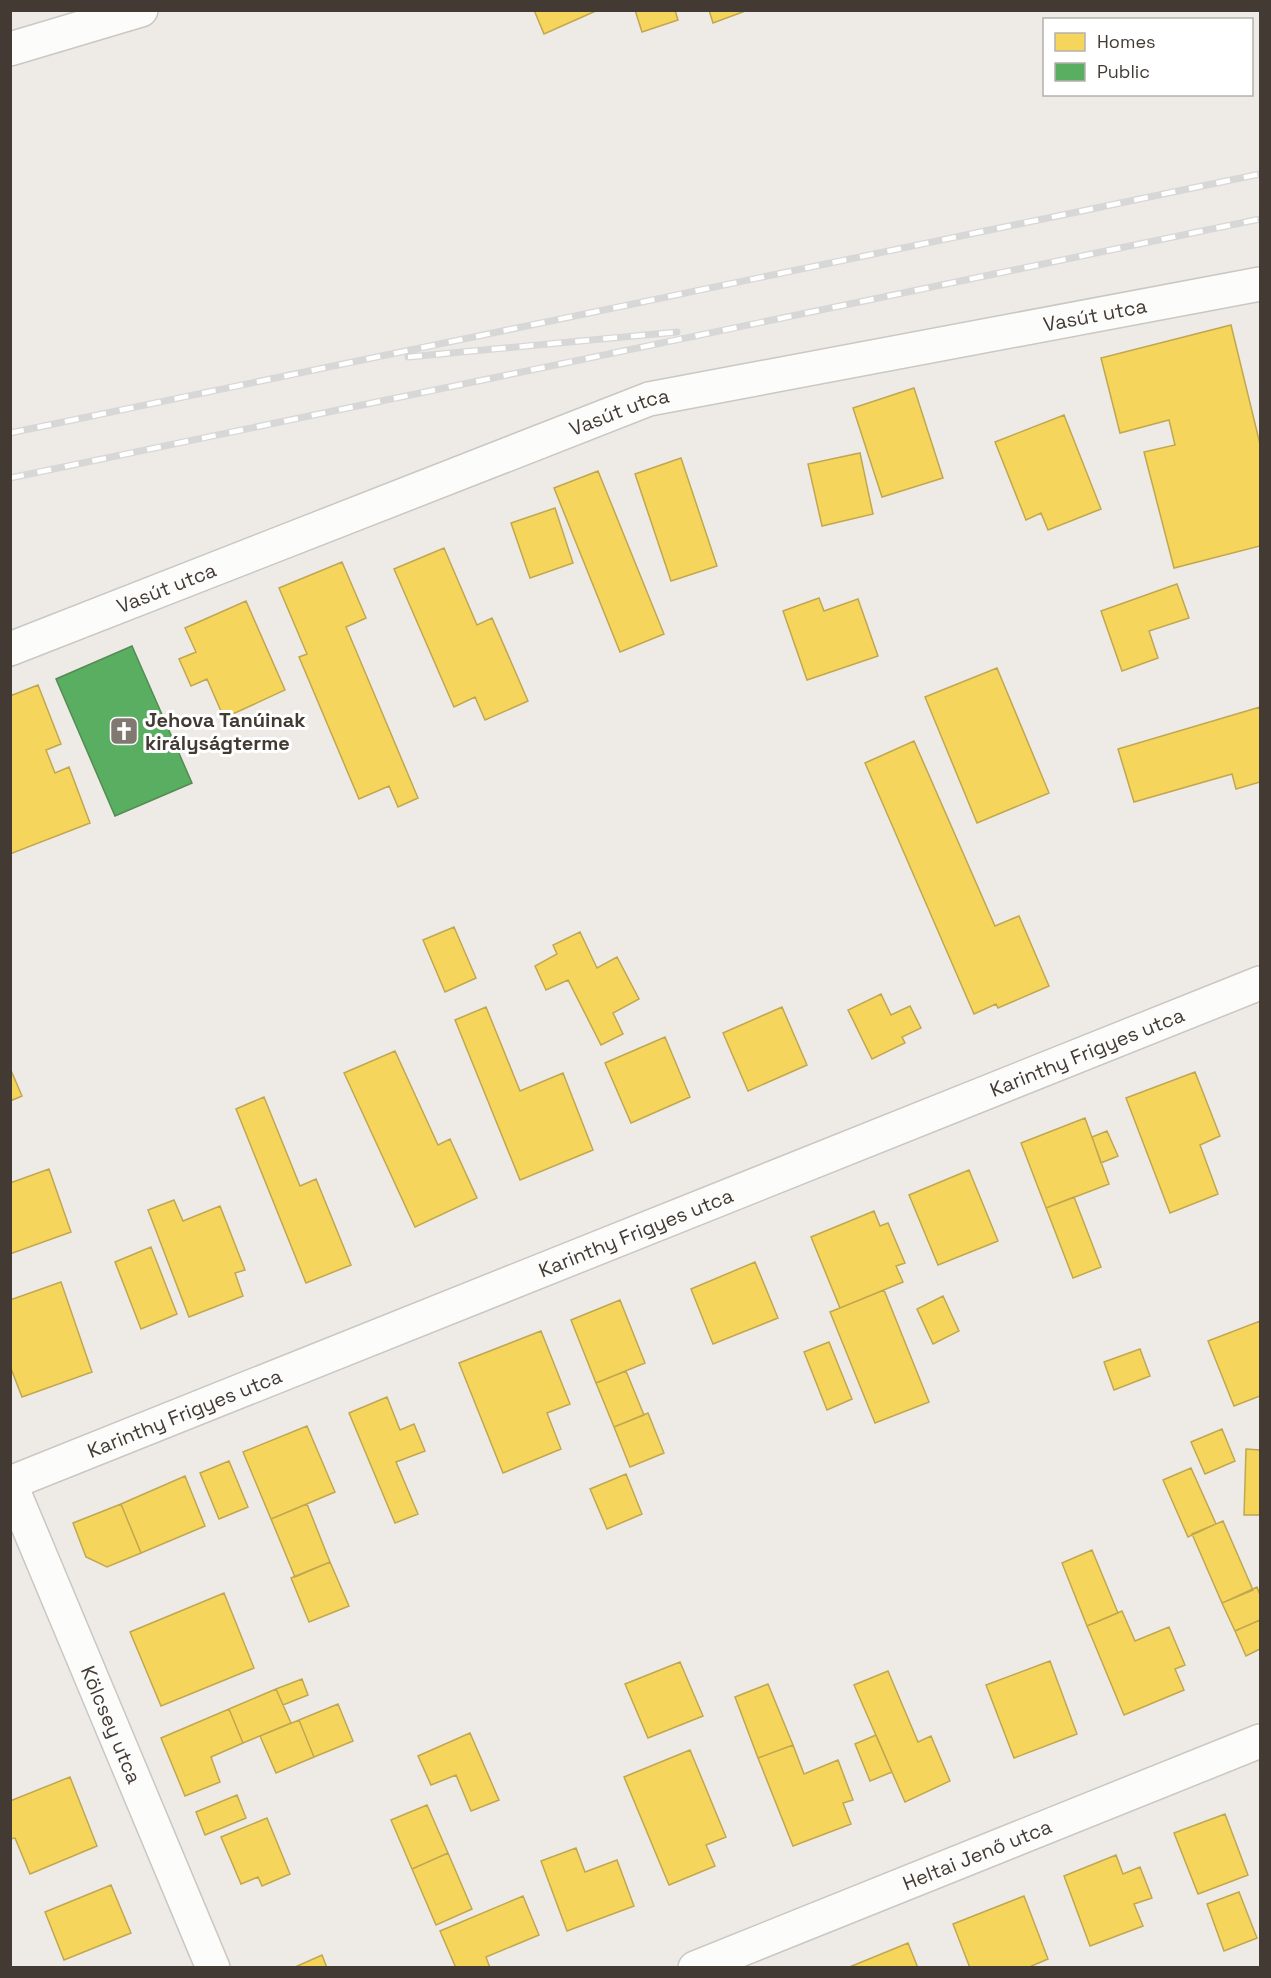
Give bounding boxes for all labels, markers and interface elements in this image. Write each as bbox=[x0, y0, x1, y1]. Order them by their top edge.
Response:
legend bbox=[1043, 18, 1253, 96]
text: Homes bbox=[1097, 30, 1156, 53]
text: Public bbox=[1097, 60, 1150, 83]
street label: Vasút utca bbox=[1041, 293, 1149, 338]
street label: Vasút utca bbox=[566, 382, 671, 442]
street label: Vasút utca bbox=[113, 557, 220, 619]
place label: Jehova Tanúinak királyságterme bbox=[145, 707, 306, 756]
church icon: Jehova Tanúinak királyságterme bbox=[108, 715, 140, 747]
street label: Karinthy Frigyes utca bbox=[986, 1002, 1188, 1103]
street label: Karinthy Frigyes utca bbox=[535, 1182, 737, 1283]
street label: Karinthy Frigyes utca bbox=[83, 1363, 286, 1464]
street label: Kölcsey utca bbox=[75, 1662, 147, 1788]
street label: Heltai Jenő utca bbox=[899, 1813, 1055, 1896]

